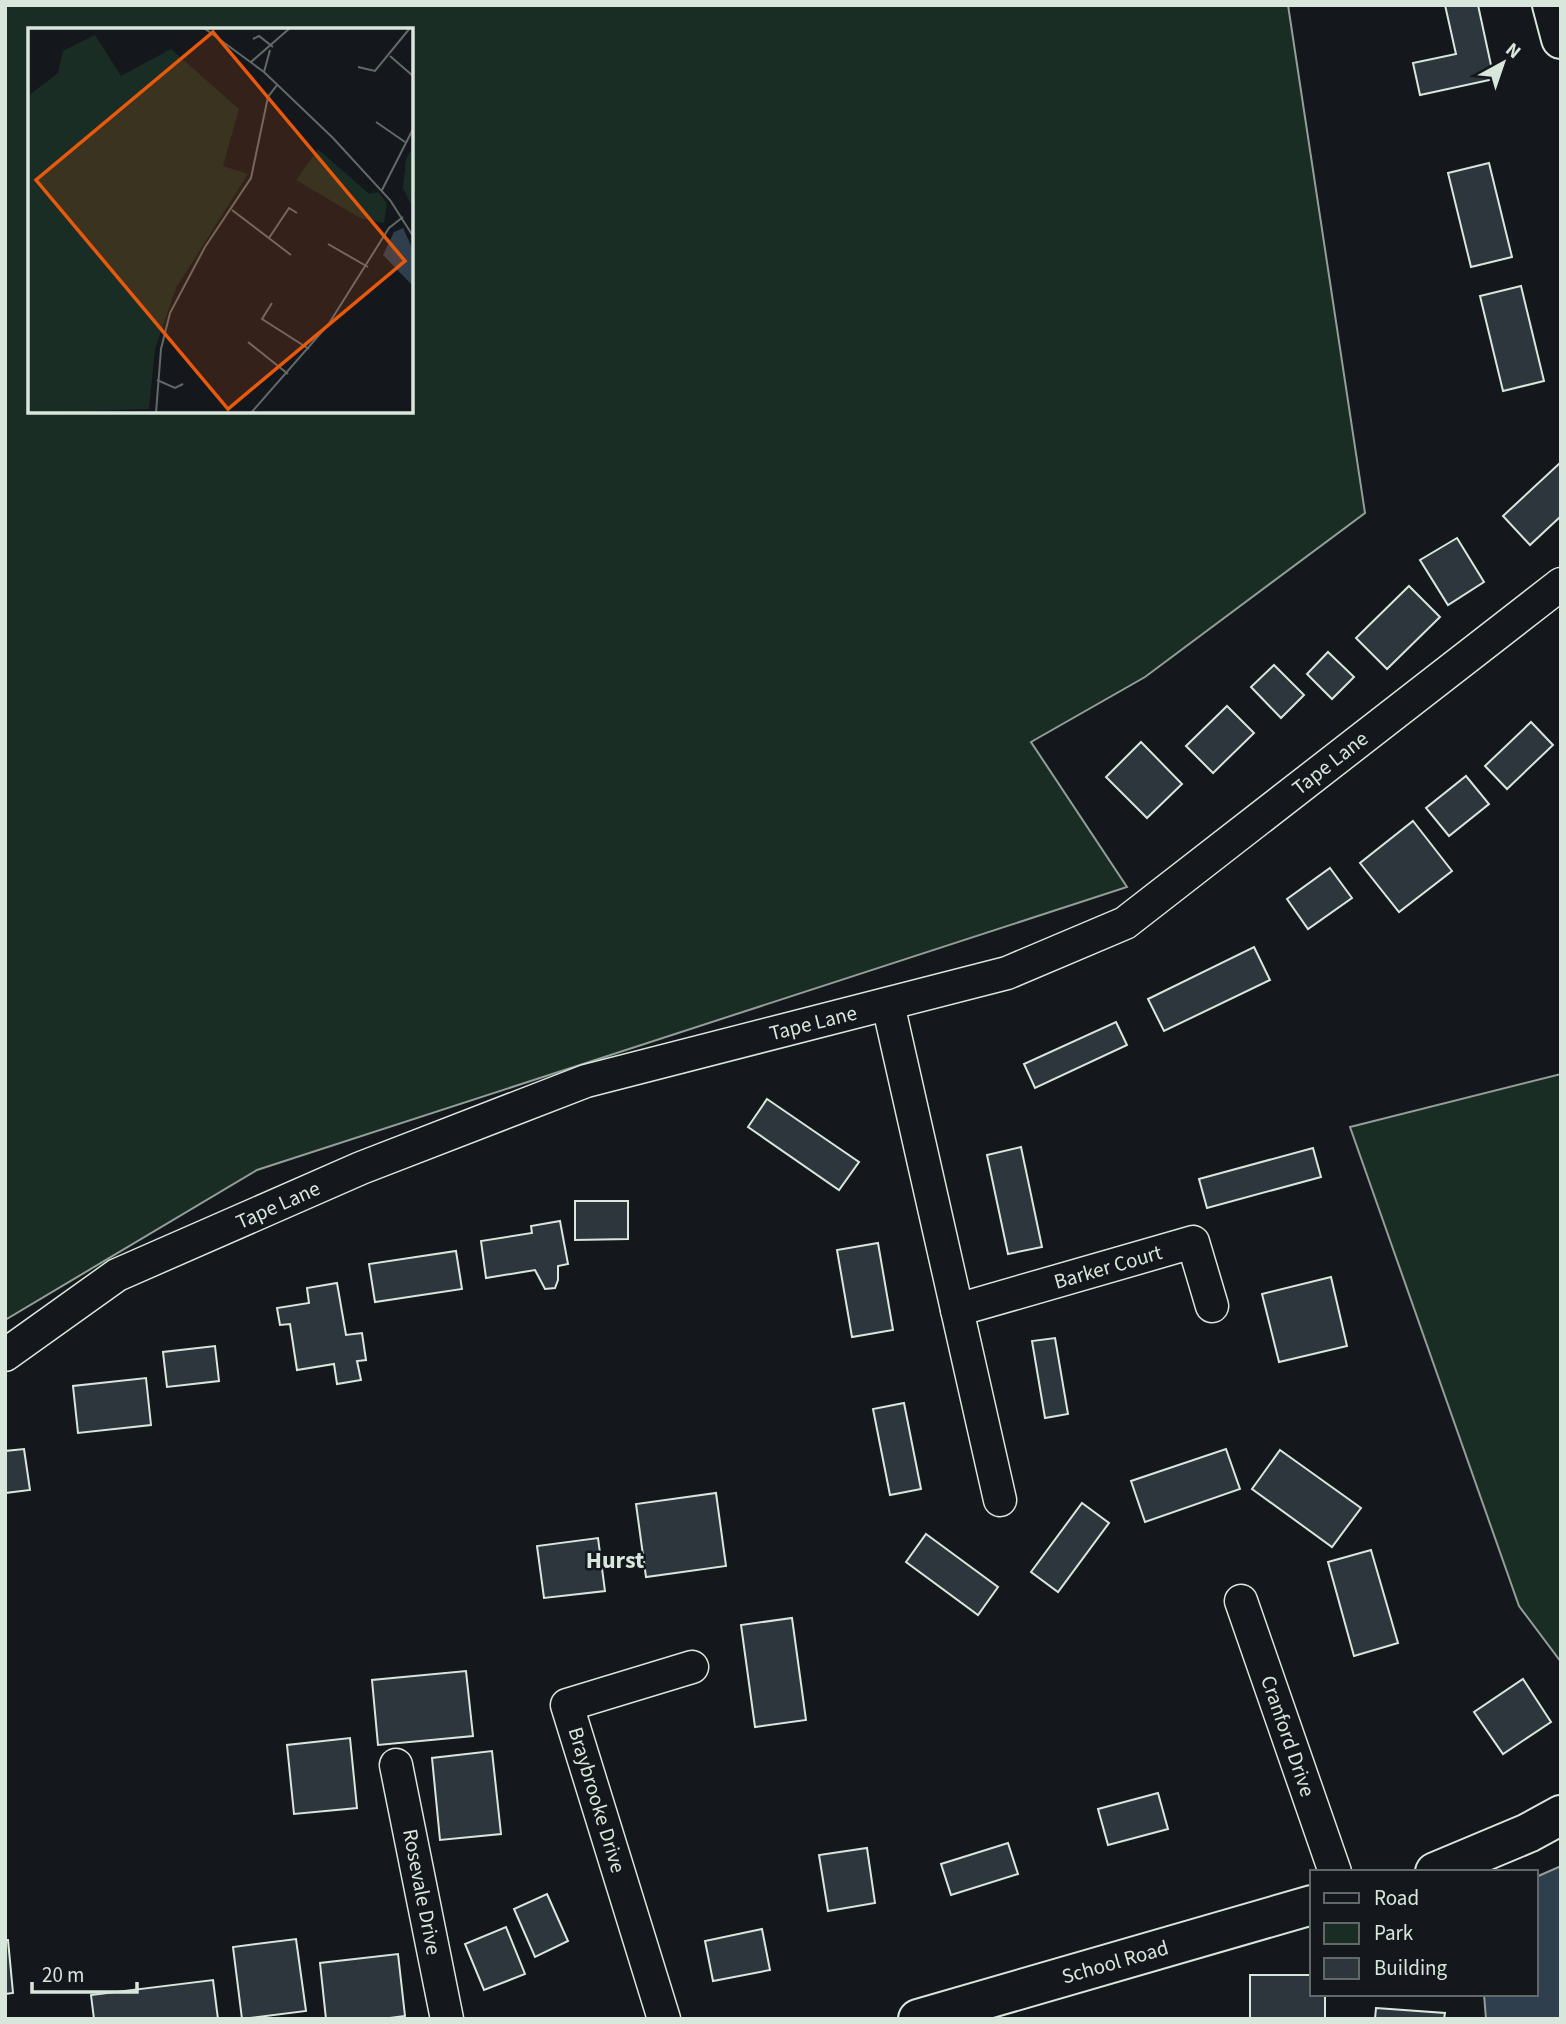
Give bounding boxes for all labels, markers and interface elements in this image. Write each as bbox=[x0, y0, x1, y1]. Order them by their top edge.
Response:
inset map bbox=[28, 28, 413, 413]
north arrow bbox=[1468, 28, 1538, 98]
text: N bbox=[1499, 37, 1526, 66]
street label: Tape Lane bbox=[1286, 724, 1374, 802]
street label: Tape Lane bbox=[766, 998, 860, 1048]
street label: Tape Lane bbox=[231, 1173, 325, 1237]
street label: Barker Court bbox=[1050, 1237, 1166, 1297]
district label: Hurst bbox=[586, 1543, 644, 1578]
street label: Cranford Drive bbox=[1253, 1671, 1323, 1801]
street label: Braybrooke Drive bbox=[561, 1723, 633, 1877]
street label: Rosevale Drive bbox=[395, 1826, 449, 1958]
legend bbox=[1310, 1870, 1538, 1996]
text: Road bbox=[1374, 1883, 1419, 1913]
text: Park bbox=[1374, 1918, 1414, 1948]
street label: School Road bbox=[1058, 1932, 1172, 1992]
scale bar bbox=[32, 1951, 136, 1995]
text: Building bbox=[1374, 1953, 1448, 1983]
text: 20 m bbox=[42, 1960, 84, 1990]

